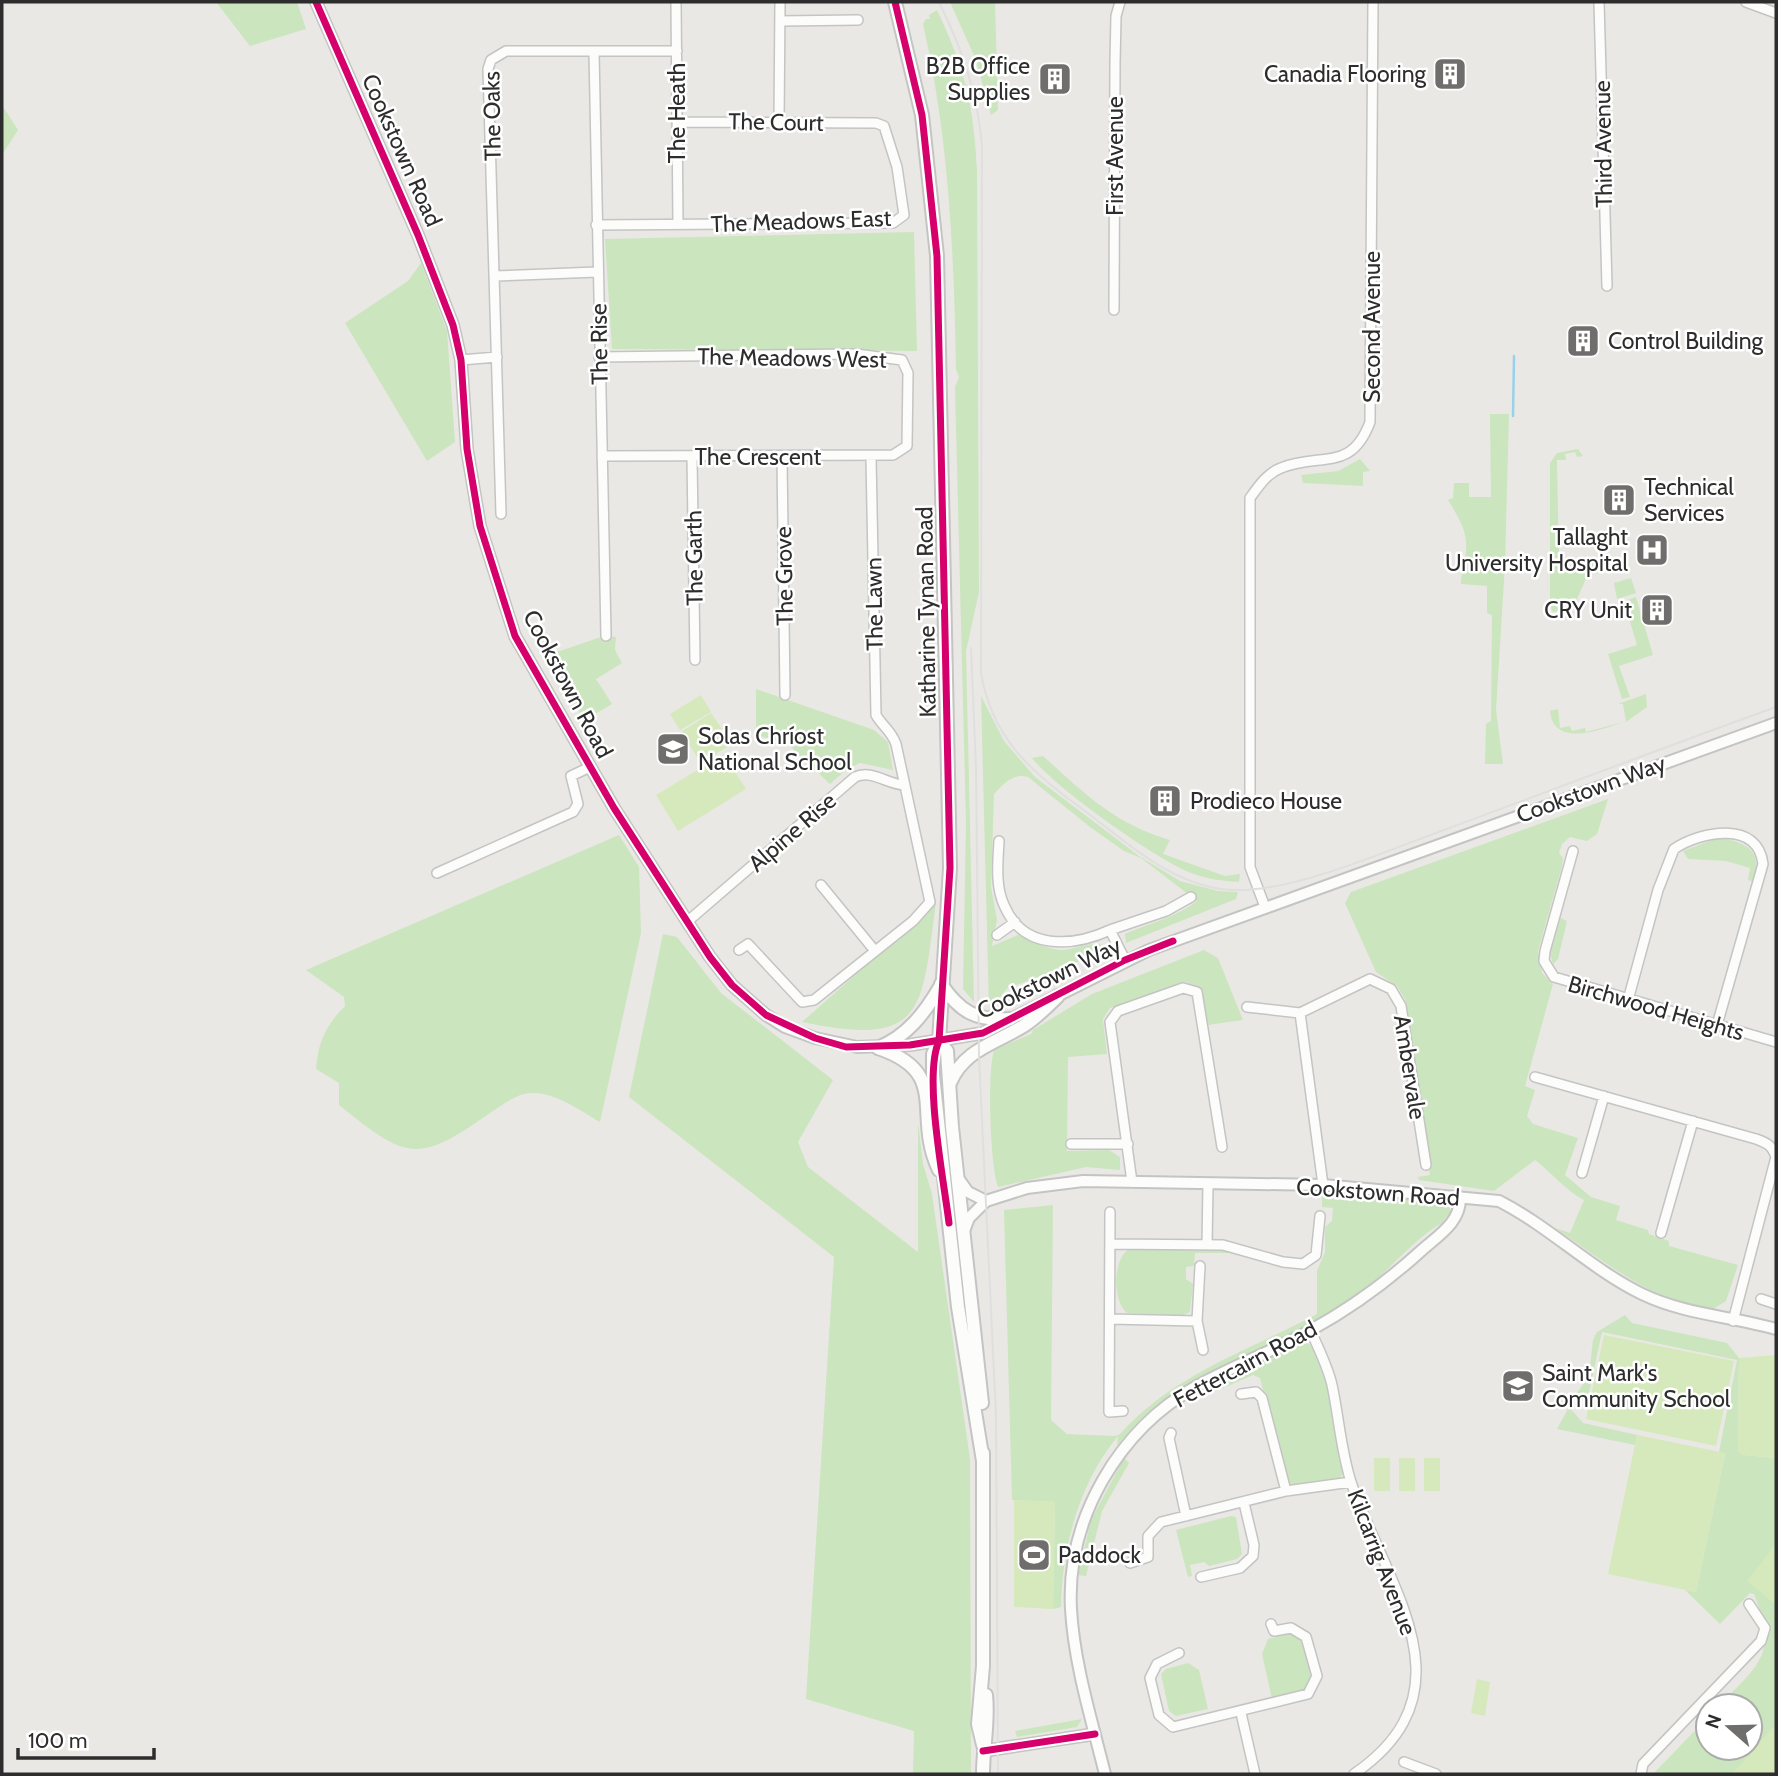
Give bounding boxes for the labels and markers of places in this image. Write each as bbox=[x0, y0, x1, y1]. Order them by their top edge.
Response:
place label: B2B Office Supplies bbox=[926, 52, 1030, 106]
building icon: Canadia Flooring bbox=[1431, 55, 1469, 93]
building icon: B2B Office Supplies bbox=[1036, 60, 1074, 98]
place label: Canadia Flooring bbox=[1264, 60, 1427, 88]
building icon: Control Building bbox=[1564, 322, 1602, 360]
place label: Control Building bbox=[1608, 327, 1763, 355]
place label: Technical Services bbox=[1644, 473, 1734, 527]
building icon: Technical Services bbox=[1600, 481, 1638, 519]
place label: Tallaght University Hospital bbox=[1445, 523, 1629, 577]
hospital icon: Tallaght University Hospital bbox=[1633, 531, 1671, 569]
building icon: CRY Unit bbox=[1638, 591, 1676, 629]
place label: CRY Unit bbox=[1544, 596, 1632, 624]
place label: Solas Chríost National School bbox=[698, 722, 852, 776]
school or university icon: Solas Chríost National School bbox=[654, 730, 692, 768]
building icon: Prodieco House bbox=[1146, 782, 1184, 820]
place label: Prodieco House bbox=[1190, 787, 1342, 815]
place label: Saint Mark's Community School bbox=[1542, 1359, 1731, 1413]
school or university icon: Saint Mark's Community School bbox=[1499, 1367, 1537, 1405]
sports icon: Paddock bbox=[1015, 1536, 1053, 1574]
place label: Paddock bbox=[1058, 1541, 1141, 1569]

